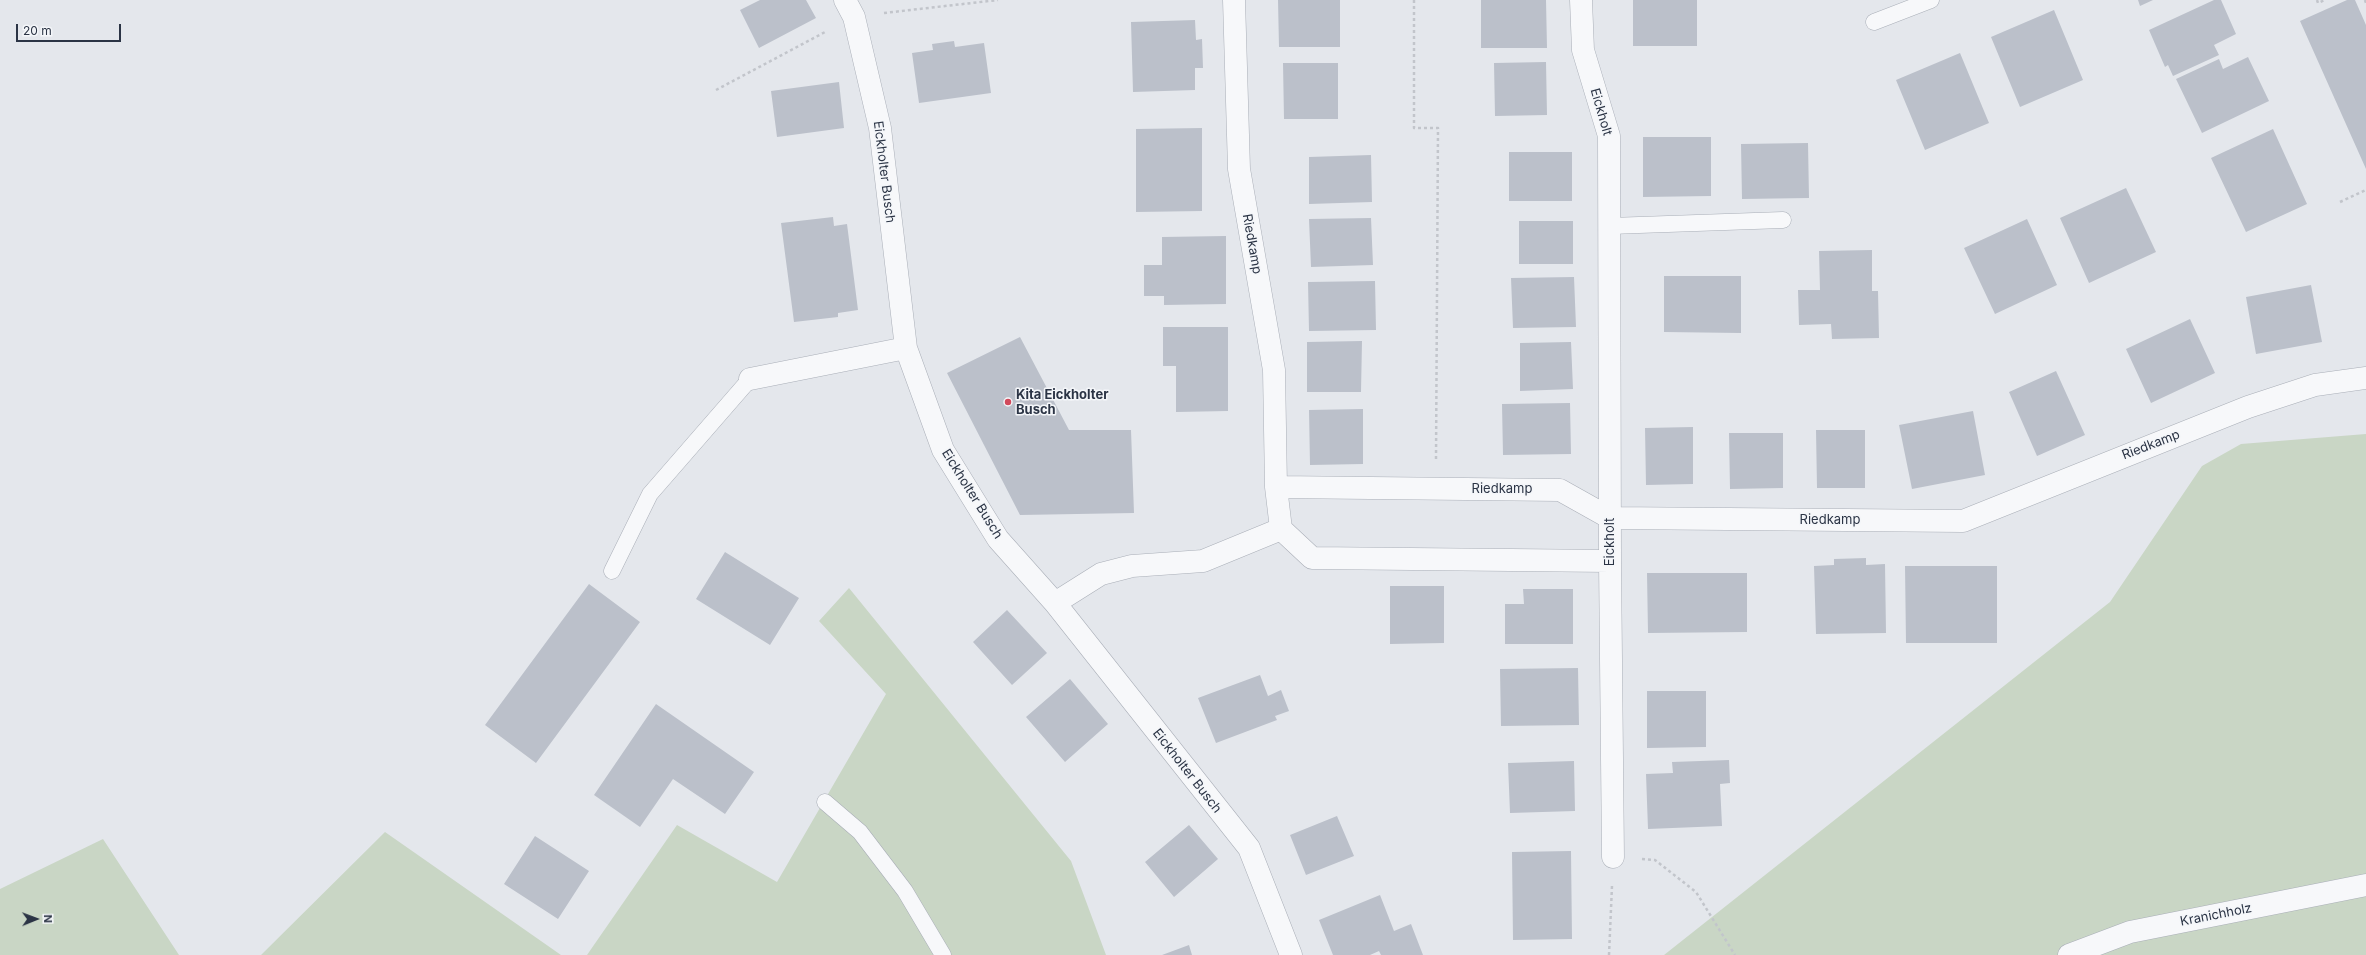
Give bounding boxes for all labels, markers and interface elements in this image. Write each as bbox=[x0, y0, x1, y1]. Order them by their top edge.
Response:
scale bar bbox=[18, 16, 123, 42]
text: 20 m bbox=[23, 23, 52, 38]
street label: Eickholt bbox=[1587, 86, 1615, 138]
street label: Eickholter Busch bbox=[870, 120, 898, 224]
street label: Riedkamp bbox=[1239, 213, 1265, 275]
place label: Kita Eickholter Busch bbox=[1016, 387, 1108, 418]
marker: Kita Eickholter Busch bbox=[1003, 397, 1013, 407]
street label: Riedkamp bbox=[2120, 427, 2182, 463]
street label: Eickholter Busch bbox=[938, 446, 1006, 542]
street label: Riedkamp bbox=[1472, 481, 1532, 497]
street label: Riedkamp bbox=[1800, 512, 1860, 528]
street label: Eickholt bbox=[1602, 518, 1618, 566]
street label: Eickholter Busch bbox=[1149, 726, 1225, 816]
north arrow bbox=[16, 899, 56, 939]
street label: Kranichholz bbox=[2179, 900, 2253, 930]
text: N bbox=[41, 914, 55, 923]

